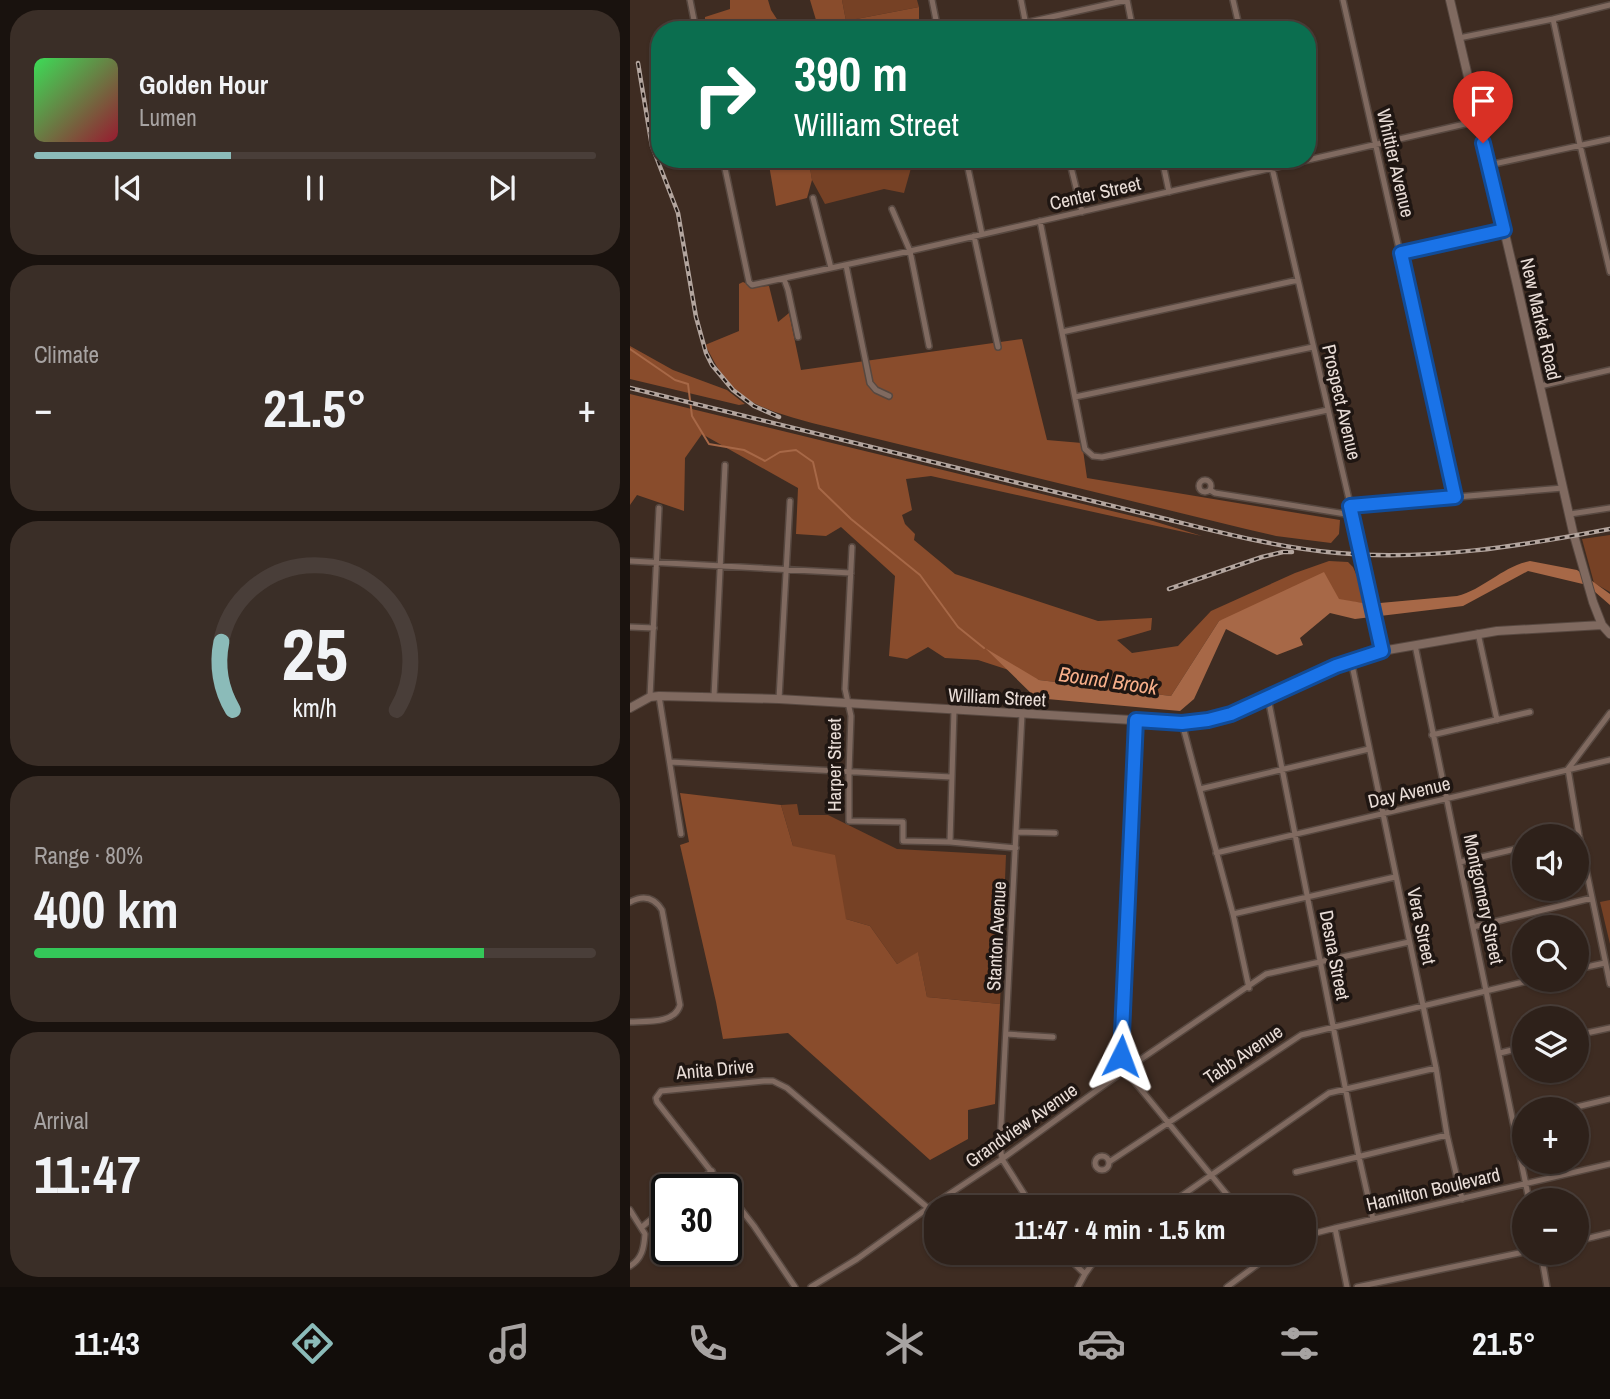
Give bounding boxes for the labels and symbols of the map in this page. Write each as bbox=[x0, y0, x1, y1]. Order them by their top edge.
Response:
pin bbox=[1453, 71, 1513, 143]
street label: Whittier Avenue bbox=[1371, 106, 1421, 220]
street label: Center Street bbox=[1047, 170, 1144, 216]
street label: New Market Road bbox=[1514, 255, 1568, 383]
street label: Prospect Avenue bbox=[1316, 342, 1368, 462]
water label: Bound Brook bbox=[1057, 659, 1161, 702]
street label: William Street bbox=[947, 681, 1047, 713]
street label: Harper Street bbox=[821, 718, 847, 812]
street label: Day Avenue bbox=[1365, 770, 1453, 814]
street label: Montgomery Street bbox=[1458, 831, 1511, 967]
street label: Stanton Avenue bbox=[980, 881, 1012, 991]
street label: Vera Street bbox=[1401, 885, 1443, 967]
street label: Desna Street bbox=[1314, 908, 1357, 1003]
street label: Tabb Avenue bbox=[1198, 1018, 1288, 1090]
position arrow bbox=[1084, 1019, 1158, 1093]
street label: Anita Drive bbox=[674, 1053, 755, 1085]
street label: Grandview Avenue bbox=[960, 1077, 1082, 1173]
street label: Hamilton Boulevard bbox=[1363, 1161, 1503, 1217]
speed limit sign: 30 bbox=[651, 1174, 742, 1265]

